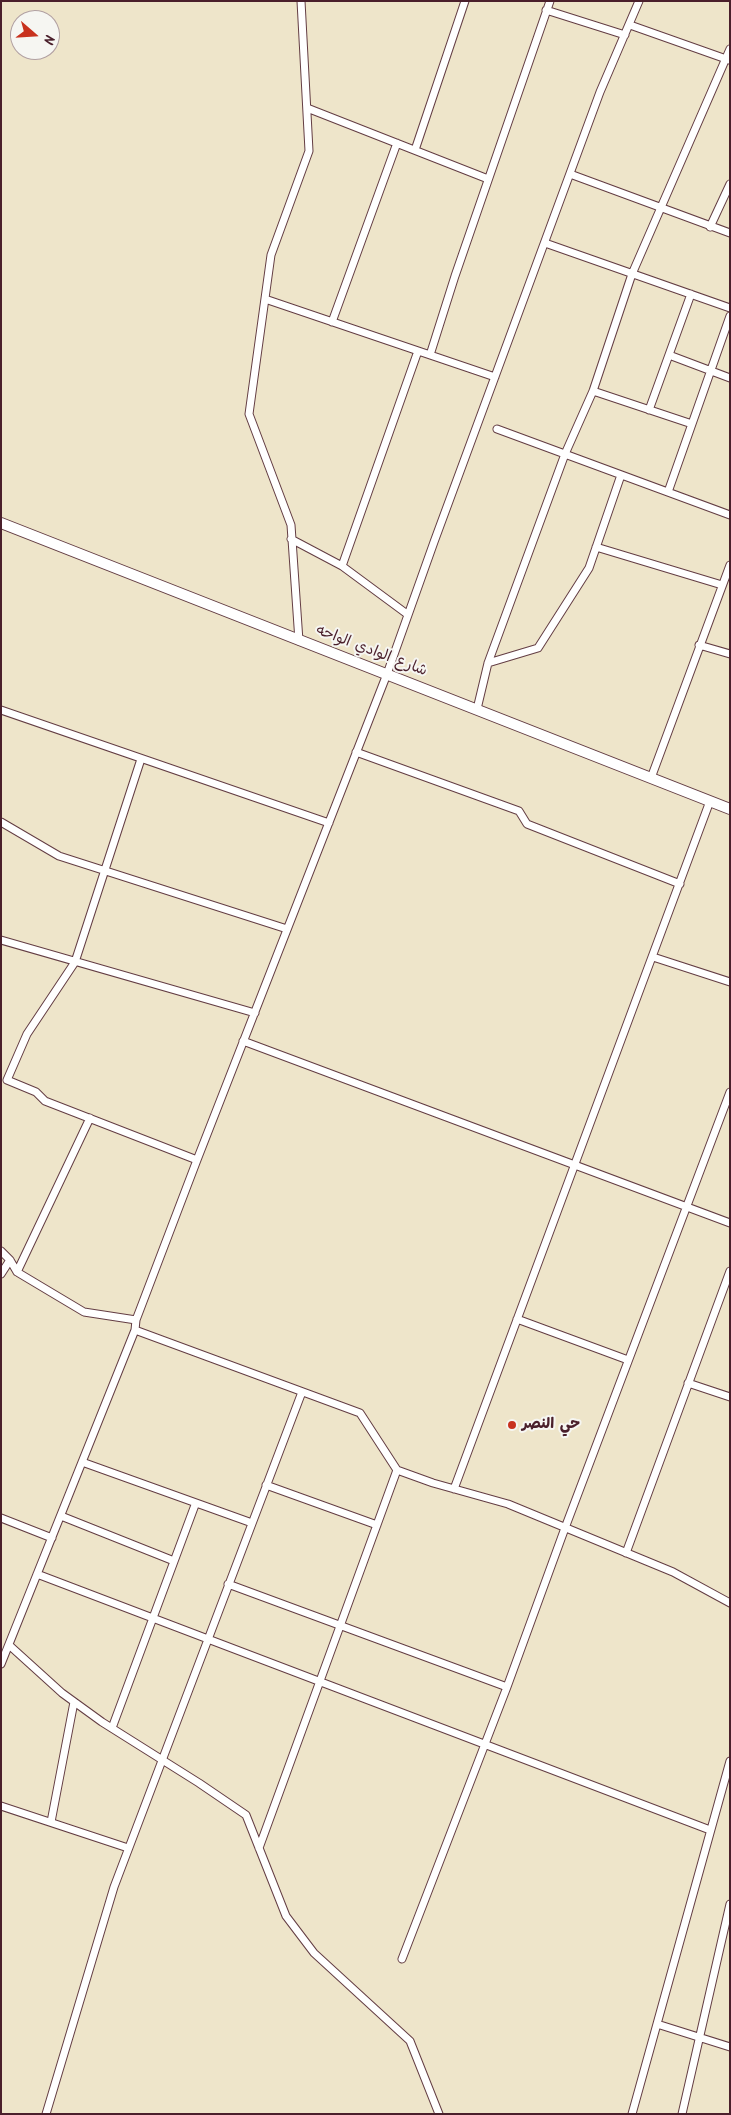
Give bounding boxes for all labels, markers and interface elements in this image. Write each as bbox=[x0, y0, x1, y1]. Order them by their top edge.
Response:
north arrow bbox=[10, 10, 60, 60]
text: N bbox=[36, 32, 60, 47]
street label: شارع الوادي الواحه bbox=[313, 622, 429, 682]
place label: حي النصر bbox=[522, 1416, 580, 1434]
marker: حي النصر bbox=[506, 1419, 518, 1431]

